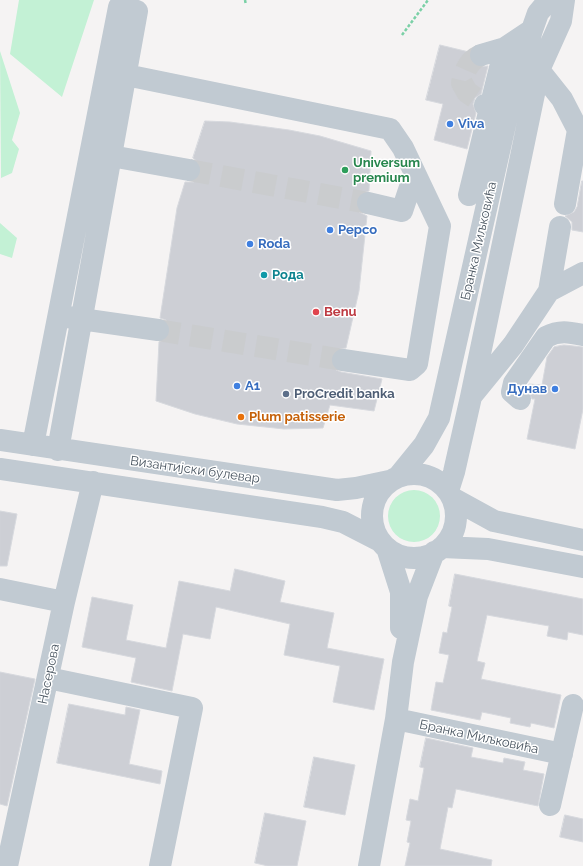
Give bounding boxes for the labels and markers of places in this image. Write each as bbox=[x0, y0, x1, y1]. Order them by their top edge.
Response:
place label: Viva bbox=[458, 116, 485, 132]
marker: Viva bbox=[445, 119, 455, 129]
place label: Universum premium bbox=[353, 155, 420, 186]
marker: Universum premium bbox=[340, 165, 350, 175]
place label: Pepco bbox=[338, 222, 377, 238]
marker: Pepco bbox=[325, 225, 335, 235]
place label: Roda bbox=[258, 236, 290, 252]
marker: Roda bbox=[245, 239, 255, 249]
place label: Рода bbox=[272, 267, 304, 283]
marker: Рода bbox=[259, 270, 269, 280]
place label: Benu bbox=[324, 304, 357, 320]
marker: Benu bbox=[311, 307, 321, 317]
place label: A1 bbox=[245, 378, 260, 394]
marker: A1 bbox=[232, 381, 242, 391]
place label: Дунав bbox=[507, 381, 547, 397]
marker: Дунав bbox=[550, 384, 560, 394]
place label: ProCredit banka bbox=[294, 386, 395, 402]
marker: ProCredit banka bbox=[281, 389, 291, 399]
place label: Plum patisserie bbox=[249, 409, 345, 425]
marker: Plum patisserie bbox=[236, 412, 246, 422]

